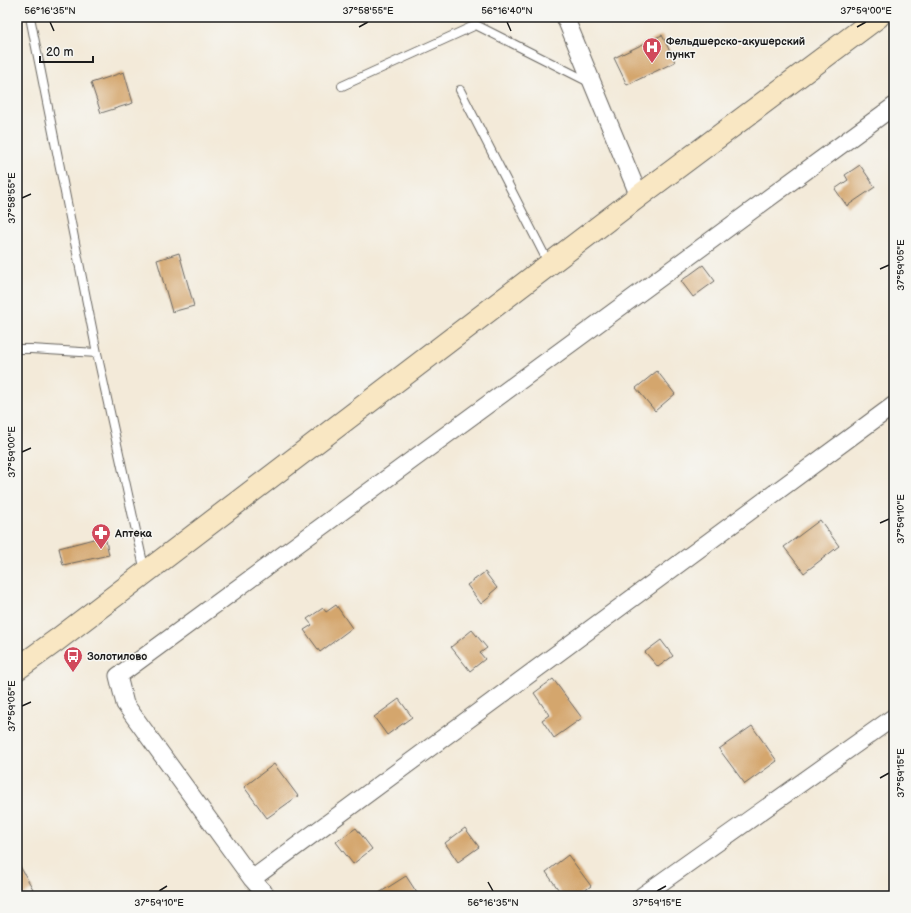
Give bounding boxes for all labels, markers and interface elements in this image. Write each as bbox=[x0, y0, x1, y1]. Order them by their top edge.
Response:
text: 56°16'35"N bbox=[24, 5, 76, 17]
text: 37°58'55"E bbox=[342, 5, 394, 17]
text: 56°16'40"N bbox=[481, 5, 533, 17]
text: 37°59'00"E bbox=[840, 5, 892, 17]
place label: Фельдшерско-акушерский пункт bbox=[666, 35, 805, 61]
hospital icon: Фельдшерско-акушерский пункт bbox=[641, 36, 663, 64]
scale bar bbox=[40, 38, 93, 64]
text: 20 m bbox=[46, 45, 73, 60]
text: 37°58'55"E bbox=[6, 172, 18, 224]
text: 37°59'05"E bbox=[895, 239, 907, 291]
text: 37°59'00"E bbox=[6, 426, 18, 478]
text: 37°59'10"E bbox=[895, 494, 907, 544]
pharmacy icon: Аптека bbox=[90, 522, 112, 550]
place label: Аптека bbox=[114, 527, 153, 540]
bus stop icon: Золотилово bbox=[62, 645, 84, 673]
place label: Золотилово bbox=[87, 650, 147, 663]
text: 37°59'05"E bbox=[6, 680, 18, 732]
text: 37°59'15"E bbox=[895, 748, 907, 798]
text: 37°59'10"E bbox=[134, 897, 184, 909]
text: 56°16'35"N bbox=[467, 897, 519, 909]
text: 37°59'15"E bbox=[632, 897, 682, 909]

